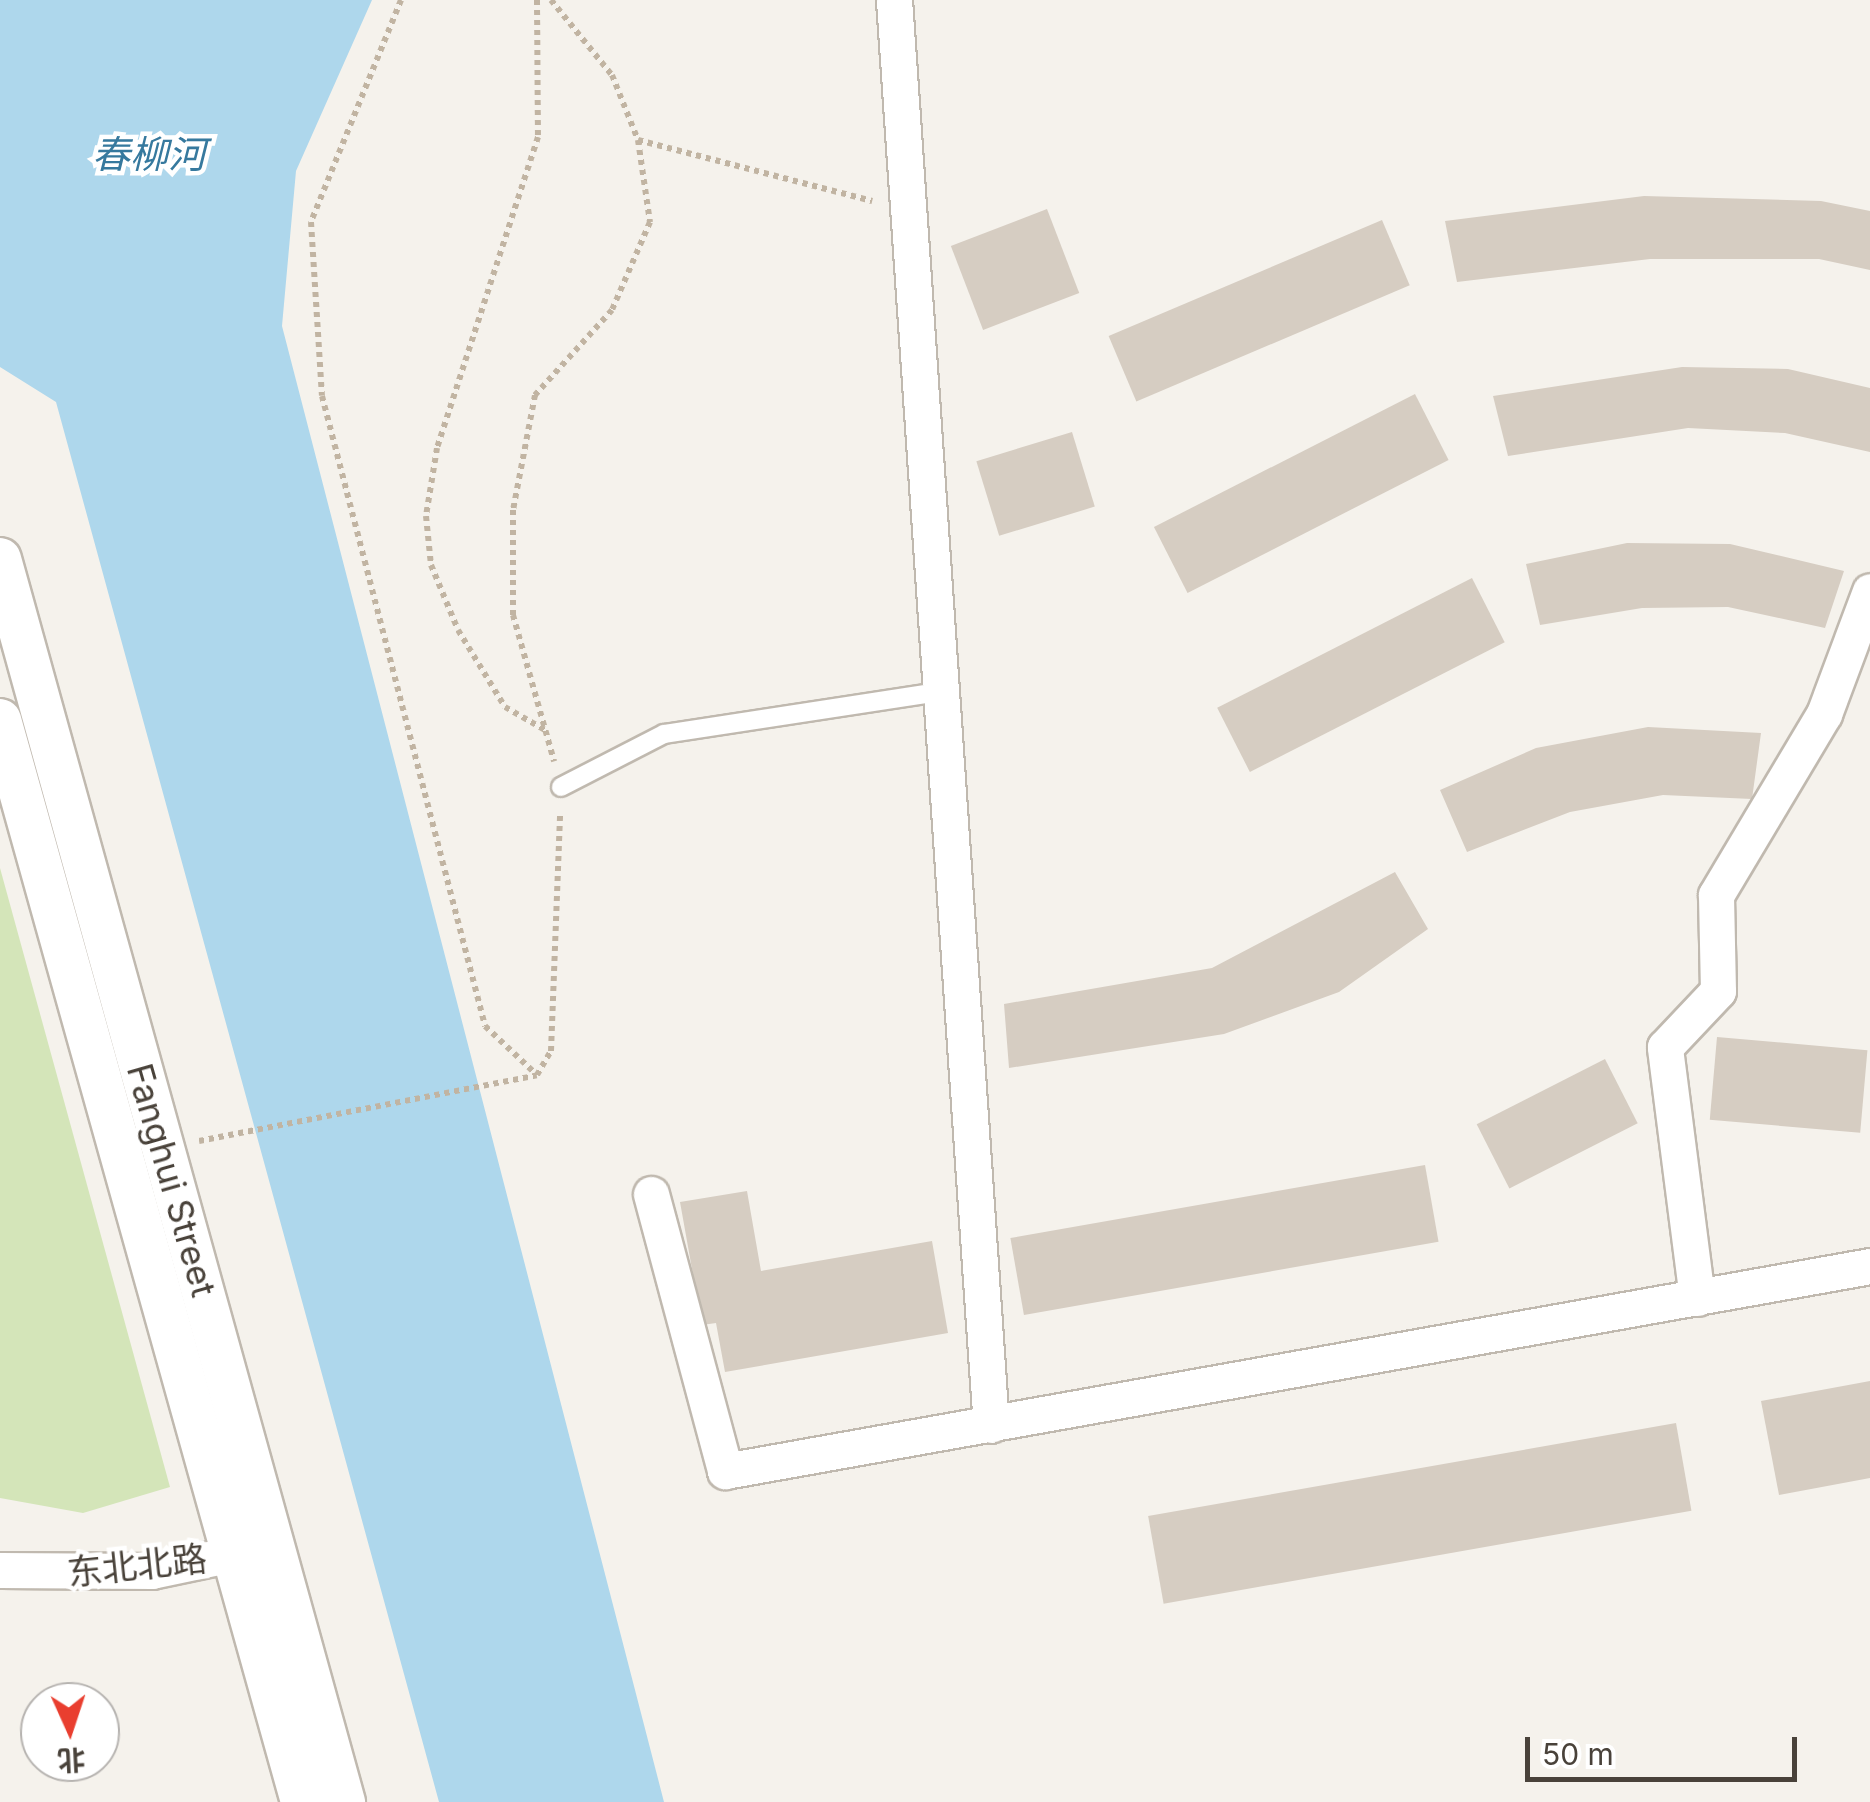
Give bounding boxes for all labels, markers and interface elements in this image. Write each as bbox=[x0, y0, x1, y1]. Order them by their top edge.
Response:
water label: 春柳河 bbox=[92, 132, 206, 178]
street label: Fanghui Street bbox=[119, 1059, 225, 1301]
street label: 东北北路 bbox=[65, 1537, 209, 1593]
north arrow bbox=[20, 1682, 120, 1782]
scale bar bbox=[1530, 1717, 1802, 1779]
text: 50 m bbox=[1542, 1736, 1614, 1772]
text: 北 bbox=[57, 1742, 86, 1778]

